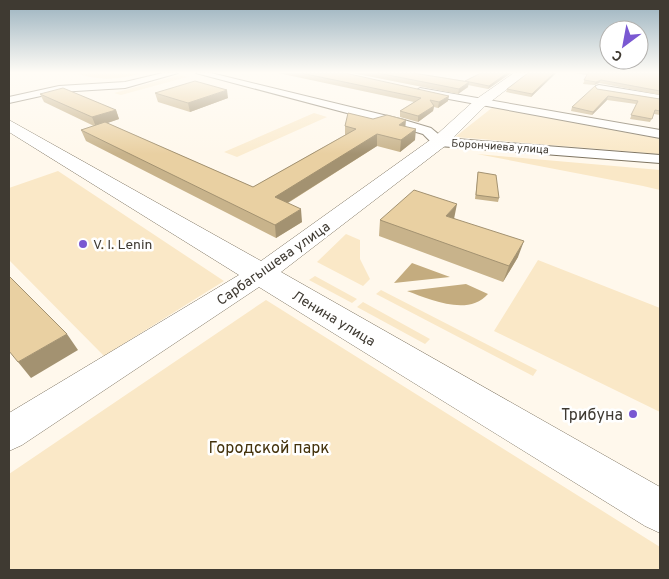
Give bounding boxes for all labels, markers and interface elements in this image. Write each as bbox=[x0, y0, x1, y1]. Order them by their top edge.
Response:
north arrow bbox=[599, 20, 649, 70]
text: С bbox=[610, 45, 626, 64]
street label: Борончиева улица bbox=[451, 137, 549, 157]
street label: Сарбагышева улица bbox=[214, 219, 334, 310]
place label: V. I. Lenin bbox=[93, 237, 152, 254]
marker: V. I. Lenin bbox=[77, 238, 89, 250]
street label: Ленина улица bbox=[288, 288, 378, 351]
place label: Трибуна bbox=[561, 406, 623, 426]
marker: Трибуна bbox=[627, 408, 639, 420]
park label: Городской парк bbox=[209, 439, 329, 459]

